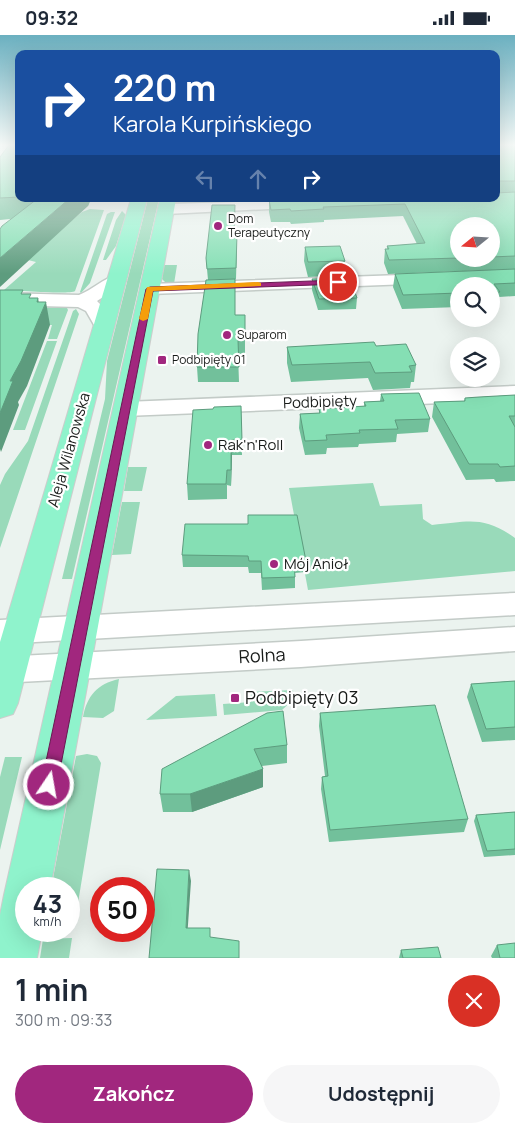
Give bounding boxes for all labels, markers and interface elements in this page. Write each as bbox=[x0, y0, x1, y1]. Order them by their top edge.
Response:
text: 09:32 bbox=[25, 5, 78, 31]
text: 220 m bbox=[113, 64, 216, 112]
icon: right bbox=[30, 70, 95, 135]
text: Karola Kurpińskiego bbox=[113, 109, 312, 139]
icon: left bbox=[191, 165, 219, 193]
icon: ahead bbox=[244, 165, 272, 193]
icon: right bbox=[297, 165, 325, 193]
place label: Dom Terapeutyczny bbox=[228, 210, 311, 241]
north arrow bbox=[450, 217, 500, 267]
map controls bbox=[450, 217, 500, 387]
marker: Dom Terapeutyczny bbox=[212, 220, 224, 232]
pin bbox=[317, 261, 359, 303]
icon: arrive bbox=[324, 268, 352, 296]
button: search bbox=[450, 277, 500, 327]
place label: Suparom bbox=[237, 326, 287, 343]
marker: Suparom bbox=[221, 329, 233, 341]
button: layers bbox=[450, 337, 500, 387]
place label: Podbipięty 01 bbox=[172, 351, 246, 368]
marker: Podbipięty 01 bbox=[156, 354, 168, 366]
street label: Aleja Wilanowska bbox=[42, 390, 95, 510]
street label: Podbipięty bbox=[283, 390, 357, 413]
place label: Rak'n'Roll bbox=[218, 434, 283, 455]
marker: Rak'n'Roll bbox=[202, 439, 214, 451]
place label: Mój Anioł bbox=[284, 553, 349, 574]
marker: Mój Anioł bbox=[268, 558, 280, 570]
street label: Rolna bbox=[238, 642, 286, 668]
place label: Podbipięty 03 bbox=[245, 685, 358, 709]
marker: Podbipięty 03 bbox=[229, 692, 241, 704]
position arrow bbox=[22, 758, 74, 810]
speed limit sign: 50 bbox=[90, 877, 155, 942]
text: 43 bbox=[33, 886, 62, 921]
text: km/h bbox=[34, 913, 61, 930]
text: 1 min bbox=[15, 969, 88, 1010]
button: close bbox=[448, 975, 500, 1027]
text: 300 m · 09:33 bbox=[15, 1009, 112, 1031]
button: Zakończ bbox=[15, 1065, 253, 1123]
button: Udostępnij bbox=[263, 1065, 500, 1123]

